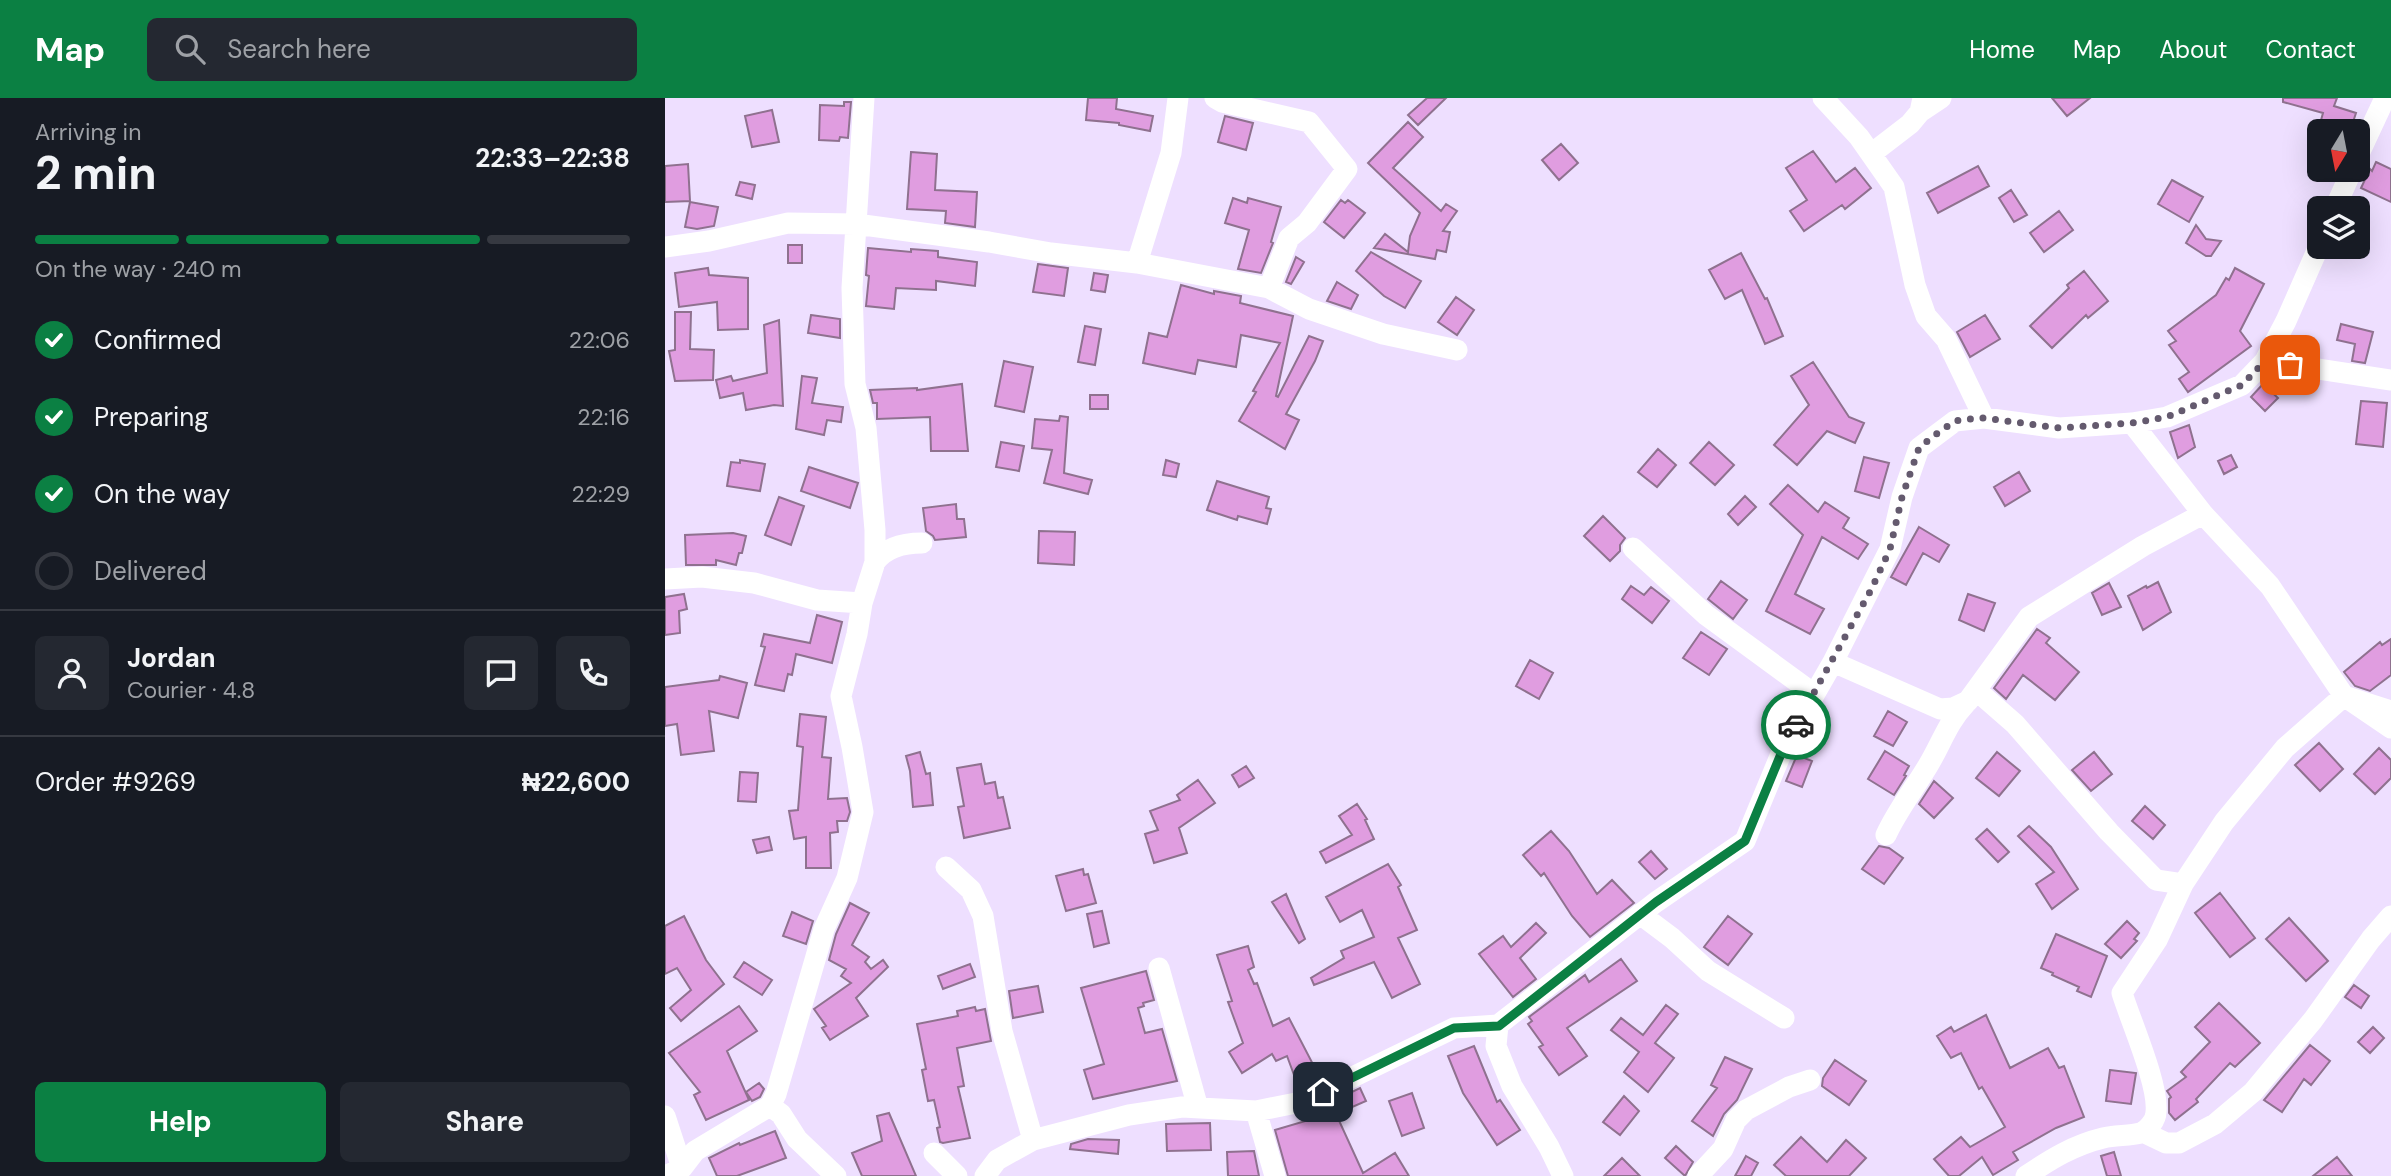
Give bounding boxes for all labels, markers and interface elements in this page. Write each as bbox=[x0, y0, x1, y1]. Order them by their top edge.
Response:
search box bbox=[147, 18, 637, 81]
text: Map bbox=[35, 28, 105, 71]
icon: search bbox=[171, 30, 209, 68]
text: Search here bbox=[227, 32, 371, 66]
text: Home bbox=[1969, 34, 2035, 65]
text: Map bbox=[2073, 34, 2121, 65]
text: About bbox=[2159, 34, 2228, 65]
text: Contact bbox=[2266, 34, 2356, 65]
text: Arriving in bbox=[35, 117, 141, 147]
north arrow bbox=[2307, 119, 2369, 182]
map controls bbox=[2307, 119, 2370, 259]
text: 22:33–22:38 bbox=[475, 141, 630, 175]
text: 2 min bbox=[35, 143, 157, 203]
button: layers bbox=[2307, 196, 2370, 259]
text: On the way · 240 m bbox=[35, 254, 242, 284]
icon: check bbox=[35, 321, 73, 359]
text: Confirmed bbox=[94, 323, 221, 357]
text: 22:06 bbox=[569, 325, 630, 355]
pin bbox=[2260, 335, 2320, 395]
icon: bag bbox=[2271, 346, 2309, 384]
icon: check bbox=[35, 398, 73, 436]
text: Preparing bbox=[94, 400, 209, 434]
text: 22:16 bbox=[577, 402, 630, 432]
icon: check bbox=[35, 475, 73, 513]
text: On the way bbox=[94, 477, 230, 511]
text: 22:29 bbox=[571, 479, 630, 509]
text: Delivered bbox=[94, 554, 207, 588]
button: person bbox=[35, 636, 109, 710]
button: chat bbox=[464, 636, 538, 710]
button: phone bbox=[556, 636, 630, 710]
text: Jordan bbox=[127, 641, 216, 675]
text: Courier · 4.8 bbox=[127, 675, 255, 705]
courier bbox=[1761, 690, 1831, 760]
icon: car bbox=[1777, 706, 1815, 744]
text: Order #9269 bbox=[35, 765, 196, 799]
text: ₦22,600 bbox=[522, 765, 630, 799]
pin bbox=[1293, 1062, 1353, 1122]
icon: home bbox=[1304, 1073, 1342, 1111]
button: Help bbox=[35, 1082, 326, 1162]
button: Share bbox=[340, 1082, 630, 1162]

